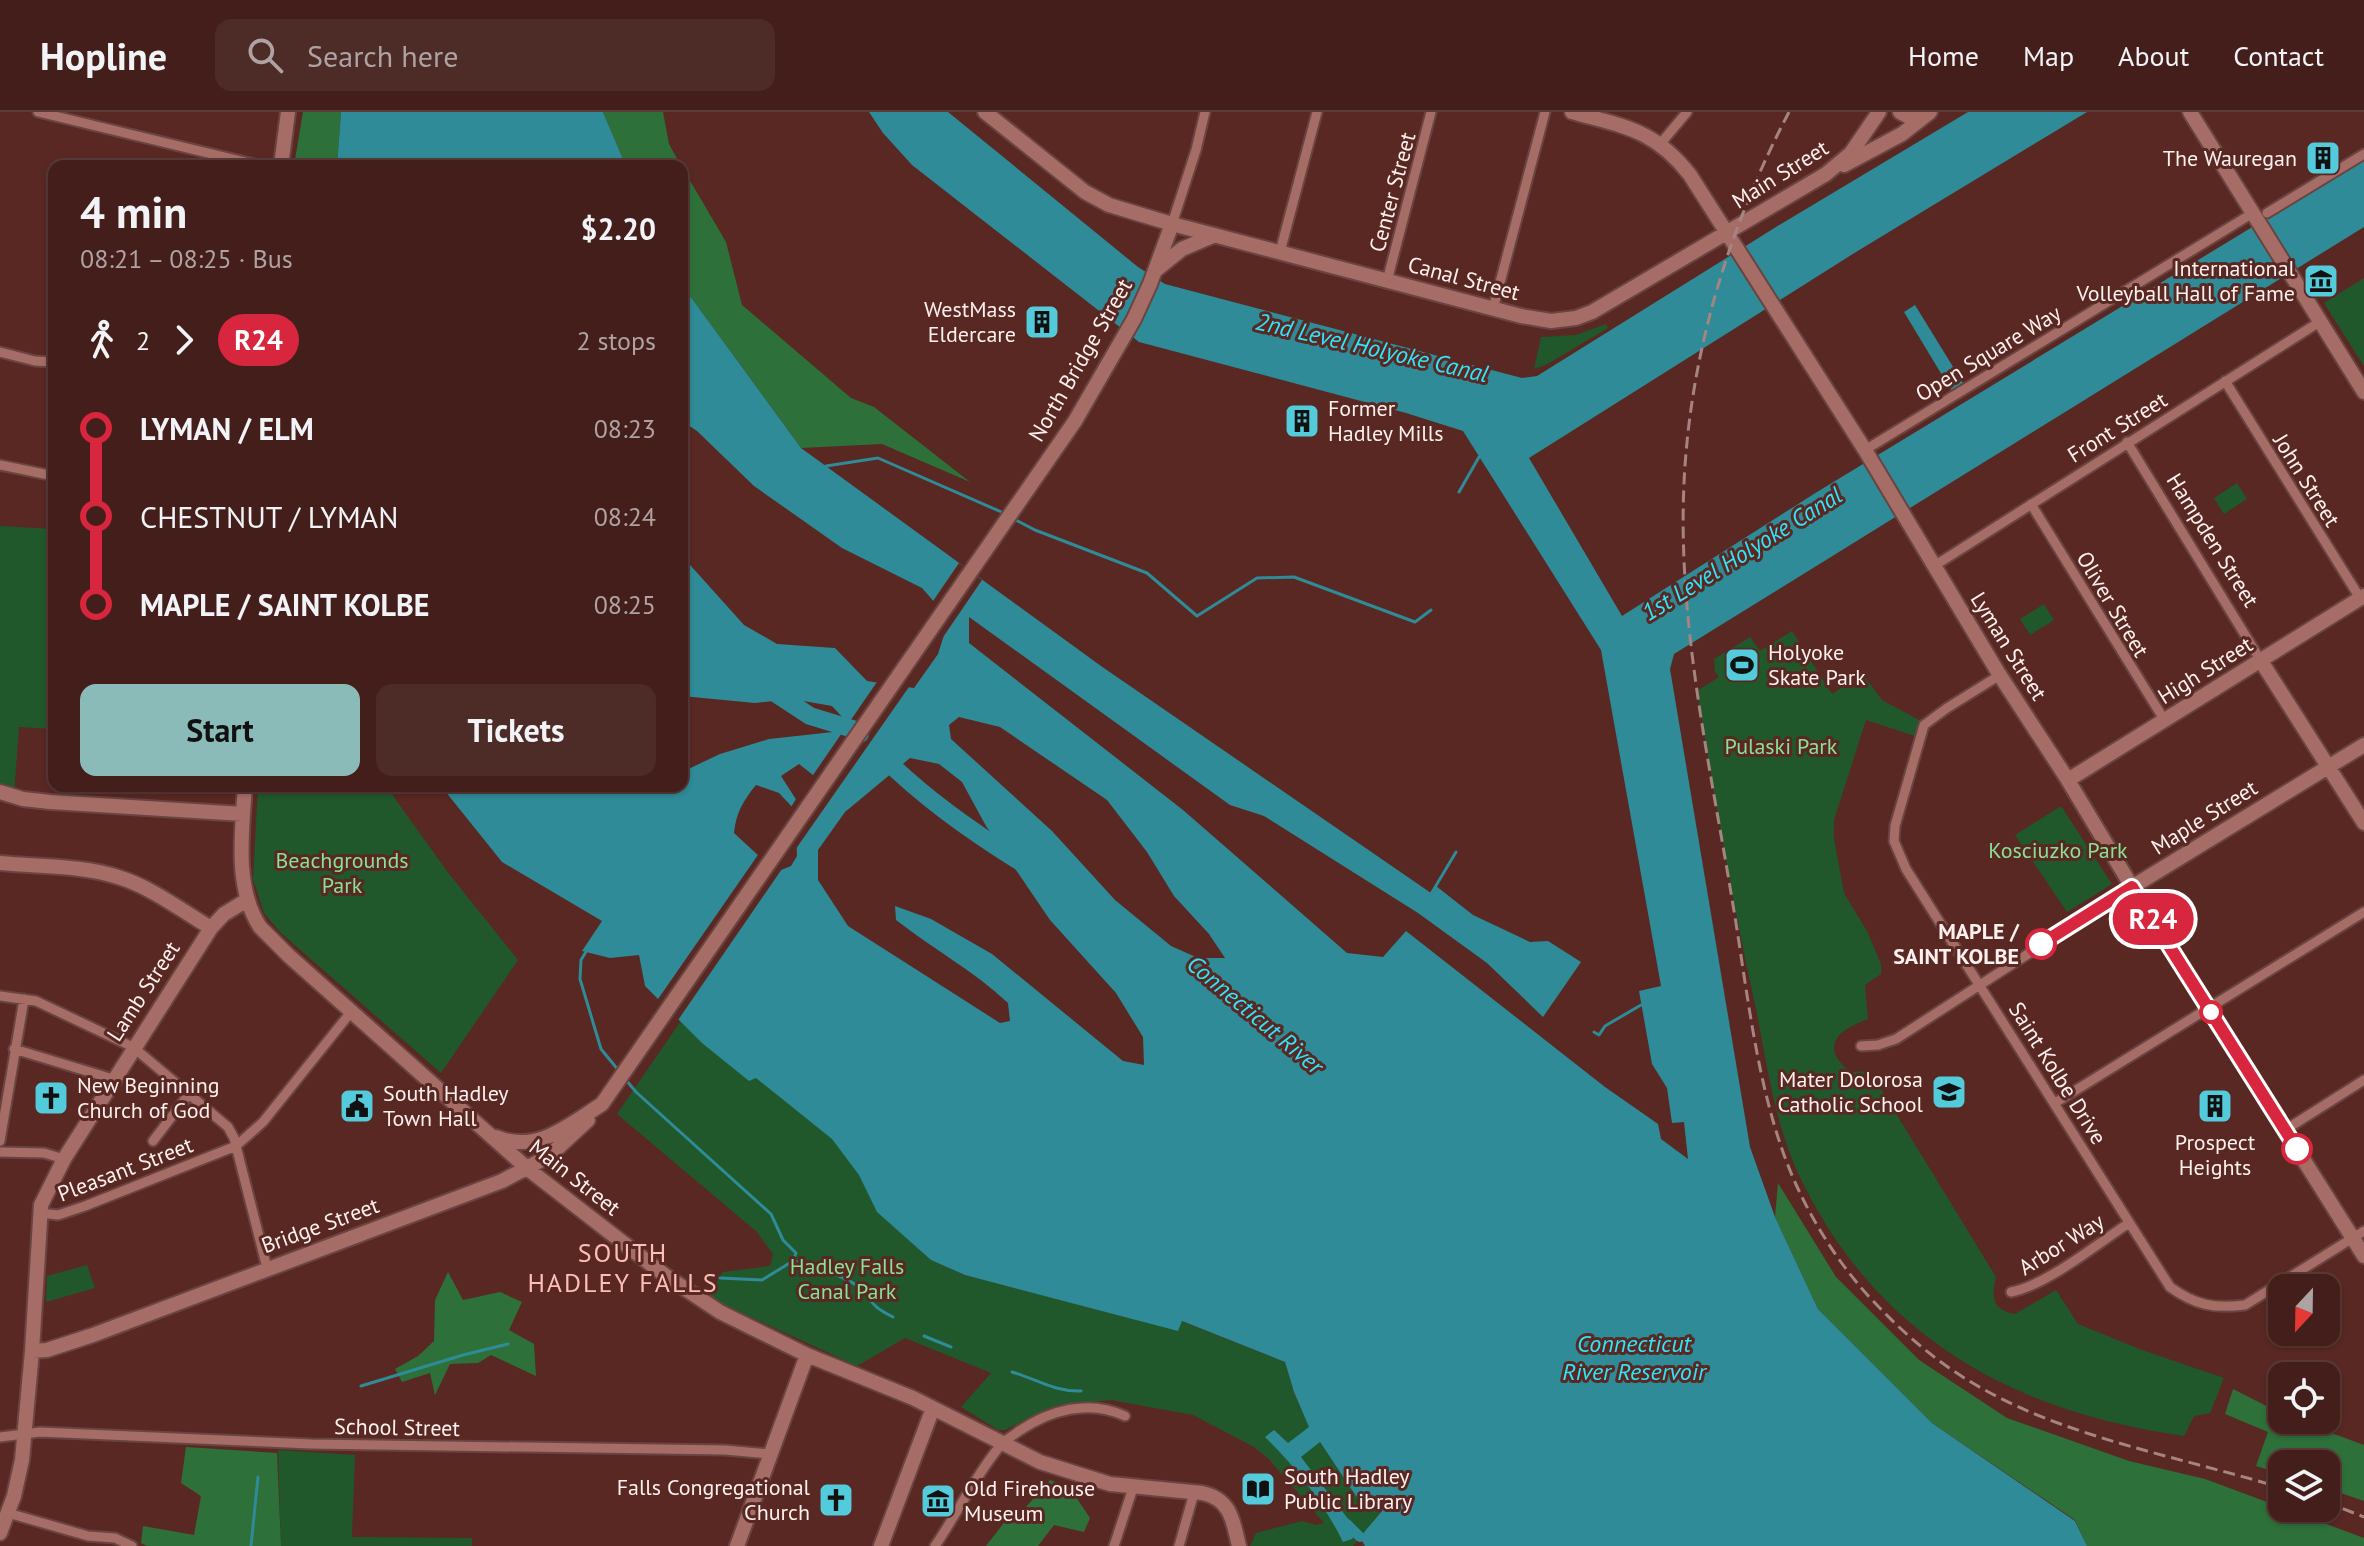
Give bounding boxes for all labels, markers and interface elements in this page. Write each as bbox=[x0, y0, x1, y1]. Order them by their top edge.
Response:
search box bbox=[215, 19, 775, 91]
text: Hopline bbox=[40, 31, 167, 80]
icon: search bbox=[243, 33, 287, 77]
text: Search here bbox=[307, 36, 458, 75]
text: Home bbox=[1908, 37, 1979, 74]
text: Map bbox=[2023, 37, 2074, 74]
text: About bbox=[2118, 37, 2189, 74]
text: Contact bbox=[2233, 37, 2324, 74]
street label: Center Street bbox=[1363, 128, 1422, 255]
street label: Main Street bbox=[1727, 133, 1834, 215]
building icon: The Wauregan bbox=[2304, 139, 2342, 177]
place label: The Wauregan bbox=[2163, 144, 2297, 172]
text: 4 min bbox=[80, 183, 187, 240]
text: $2.20 bbox=[581, 209, 656, 248]
text: 08:21 – 08:25 · Bus bbox=[80, 242, 293, 275]
street label: Canal Street bbox=[1405, 250, 1523, 306]
place label: International Volleyball Hall of Fame bbox=[2076, 254, 2296, 307]
museum icon: International Volleyball Hall of Fame bbox=[2302, 262, 2340, 300]
street label: North Bridge Street bbox=[1022, 273, 1138, 446]
place label: WestMass Eldercare bbox=[924, 295, 1016, 348]
street label: Open Square Way bbox=[1910, 298, 2067, 407]
building icon: WestMass Eldercare bbox=[1023, 303, 1061, 341]
water label: 2nd Level Holyoke Canal bbox=[1253, 306, 1492, 390]
icon: walk bbox=[80, 318, 124, 362]
icon: forward bbox=[162, 318, 206, 362]
text: R24 bbox=[234, 321, 283, 358]
text: 2 bbox=[136, 324, 150, 357]
text: 2 stops bbox=[576, 324, 656, 357]
street label: Front Street bbox=[2062, 385, 2172, 469]
place label: Former Hadley Mills bbox=[1328, 394, 1443, 447]
building icon: Former Hadley Mills bbox=[1283, 402, 1321, 440]
text: LYMAN / ELM bbox=[140, 409, 314, 448]
text: 08:23 bbox=[594, 412, 656, 445]
street label: John Street bbox=[2267, 427, 2347, 532]
street label: Hampden Street bbox=[2161, 468, 2266, 613]
water label: 1st Level Holyoke Canal bbox=[1636, 479, 1848, 628]
text: CHESTNUT / LYMAN bbox=[140, 497, 398, 536]
text: 08:24 bbox=[594, 500, 656, 533]
street label: Oliver Street bbox=[2070, 546, 2156, 662]
text: MAPLE / SAINT KOLBE bbox=[140, 585, 429, 624]
street label: Lyman Street bbox=[1965, 587, 2054, 706]
text: 08:25 bbox=[594, 588, 656, 621]
street label: High Street bbox=[2152, 630, 2258, 710]
place label: Holyoke Skate Park bbox=[1768, 638, 1866, 691]
sports icon: Holyoke Skate Park bbox=[1723, 646, 1761, 684]
button: Start bbox=[80, 684, 360, 776]
button: Tickets bbox=[376, 684, 656, 776]
park label: Pulaski Park bbox=[1725, 732, 1838, 760]
street label: Maple Street bbox=[2146, 773, 2263, 861]
park label: Kosciuzko Park bbox=[1988, 836, 2128, 864]
park label: Beachgrounds Park bbox=[276, 846, 408, 899]
line badge: R24 bbox=[2107, 893, 2199, 945]
text: R24 bbox=[2129, 900, 2177, 937]
place label: MAPLE / SAINT KOLBE bbox=[1893, 917, 2020, 970]
marker: MAPLE / SAINT KOLBE bbox=[2026, 929, 2056, 959]
street label: Lamb Street bbox=[100, 935, 186, 1046]
water label: Connecticut River bbox=[1181, 948, 1332, 1082]
street label: Saint Kolbe Drive bbox=[2003, 997, 2113, 1149]
unlabelled marker bbox=[2200, 1001, 2222, 1023]
place label: Mater Dolorosa Catholic School bbox=[1777, 1065, 1924, 1118]
place label: New Beginning Church of God bbox=[77, 1071, 220, 1124]
school or university icon: Mater Dolorosa Catholic School bbox=[1930, 1073, 1968, 1111]
church icon: New Beginning Church of God bbox=[32, 1079, 70, 1117]
place label: South Hadley Town Hall bbox=[383, 1079, 509, 1132]
public building icon: South Hadley Town Hall bbox=[338, 1087, 376, 1125]
building icon: Prospect Heights bbox=[2196, 1087, 2234, 1125]
place label: Prospect Heights bbox=[2175, 1128, 2256, 1181]
street label: Pleasant Street bbox=[53, 1130, 197, 1208]
street label: Main Street bbox=[524, 1133, 627, 1222]
unlabelled marker bbox=[2282, 1134, 2312, 1164]
street label: Bridge Street bbox=[257, 1191, 383, 1259]
street label: Arbor Way bbox=[2013, 1206, 2110, 1281]
district label: SOUTH HADLEY FALLS bbox=[527, 1236, 719, 1299]
park label: Hadley Falls Canal Park bbox=[790, 1252, 904, 1305]
north arrow bbox=[2268, 1274, 2340, 1346]
map controls bbox=[2268, 1274, 2340, 1522]
water label: Connecticut River Reservoir bbox=[1562, 1328, 1708, 1387]
button: locate bbox=[2268, 1362, 2340, 1434]
street label: School Street bbox=[334, 1412, 461, 1442]
button: layers bbox=[2268, 1450, 2340, 1522]
place label: South Hadley Public Library bbox=[1284, 1462, 1413, 1515]
library icon: South Hadley Public Library bbox=[1239, 1470, 1277, 1508]
place label: Falls Congregational Church bbox=[617, 1473, 811, 1526]
place label: Old Firehouse Museum bbox=[964, 1474, 1095, 1527]
church icon: Falls Congregational Church bbox=[817, 1481, 855, 1519]
museum icon: Old Firehouse Museum bbox=[919, 1482, 957, 1520]

